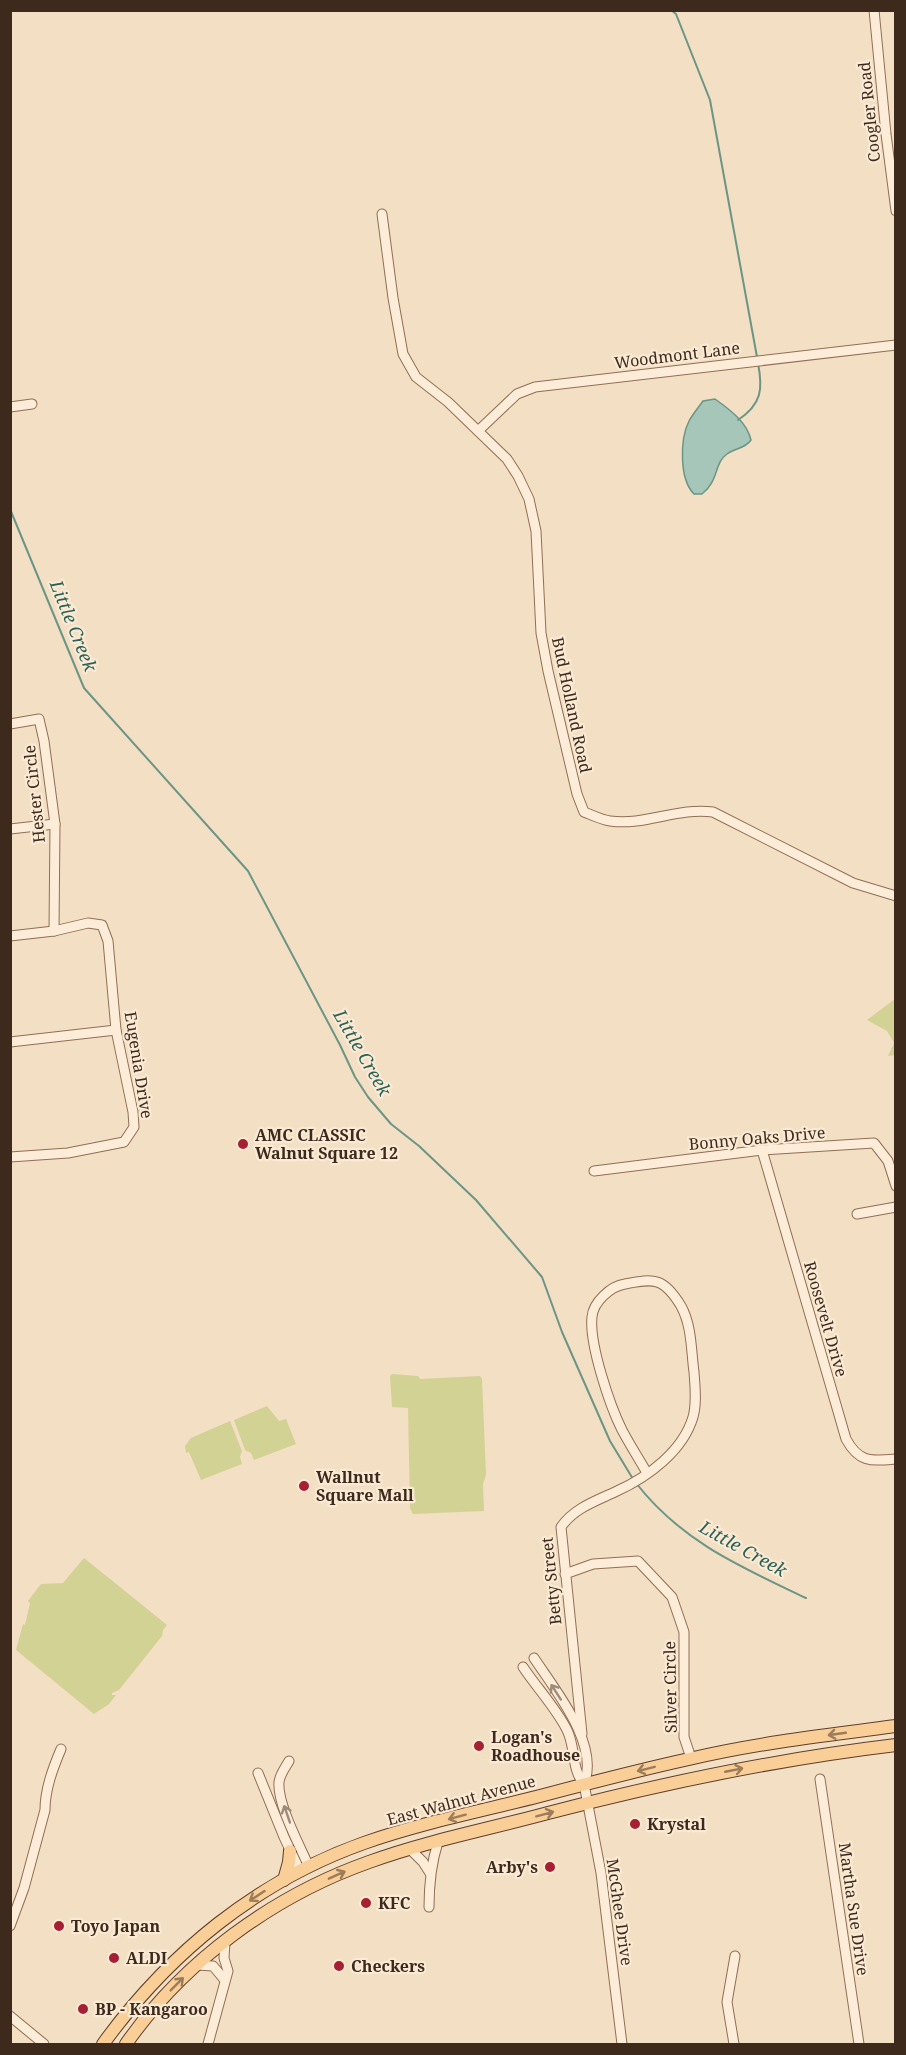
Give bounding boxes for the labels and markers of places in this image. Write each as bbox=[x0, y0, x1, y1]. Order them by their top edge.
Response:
place label: AMC CLASSIC Walnut Square 12 bbox=[255, 1124, 398, 1164]
marker: AMC CLASSIC Walnut Square 12 bbox=[236, 1137, 250, 1151]
place label: Wallnut Square Mall bbox=[316, 1466, 414, 1506]
marker: Wallnut Square Mall bbox=[297, 1479, 311, 1493]
place label: Logan's Roadhouse bbox=[491, 1726, 580, 1766]
marker: Logan's Roadhouse bbox=[472, 1739, 486, 1753]
place label: Krystal bbox=[647, 1813, 706, 1835]
marker: Krystal bbox=[628, 1817, 642, 1831]
place label: Arby's bbox=[486, 1856, 538, 1878]
marker: Arby's bbox=[543, 1860, 557, 1874]
place label: KFC bbox=[378, 1892, 411, 1914]
marker: KFC bbox=[359, 1896, 373, 1910]
place label: Toyo Japan bbox=[71, 1915, 160, 1937]
marker: Toyo Japan bbox=[52, 1919, 66, 1933]
place label: ALDI bbox=[126, 1947, 167, 1969]
marker: ALDI bbox=[107, 1951, 121, 1965]
place label: Checkers bbox=[351, 1955, 425, 1977]
marker: Checkers bbox=[332, 1959, 346, 1973]
place label: BP - Kangaroo bbox=[95, 1998, 208, 2020]
marker: BP - Kangaroo bbox=[76, 2002, 90, 2016]

